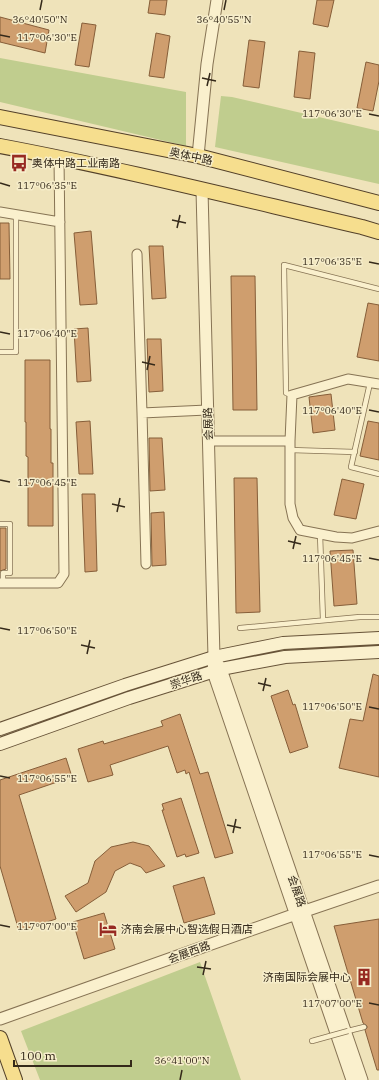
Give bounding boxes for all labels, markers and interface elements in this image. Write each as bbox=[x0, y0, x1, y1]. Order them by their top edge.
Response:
text: 36°40'50"N bbox=[13, 13, 68, 26]
text: 36°40'55"N bbox=[197, 13, 252, 26]
text: 117°06'30"E bbox=[17, 31, 77, 44]
text: 117°06'30"E bbox=[302, 107, 362, 120]
street label: 奥体中路 bbox=[168, 145, 214, 167]
bus stop icon: 奥体中路工业南路 bbox=[9, 153, 29, 173]
place label: 奥体中路工业南路 bbox=[32, 156, 120, 170]
text: 117°06'35"E bbox=[17, 179, 77, 192]
text: 117°06'35"E bbox=[302, 255, 362, 268]
text: 117°06'40"E bbox=[17, 327, 77, 340]
text: 117°06'40"E bbox=[302, 404, 362, 417]
street label: 会展路 bbox=[200, 407, 216, 441]
text: 117°06'45"E bbox=[17, 476, 77, 489]
text: 117°06'45"E bbox=[302, 552, 362, 565]
text: 117°06'50"E bbox=[17, 624, 77, 637]
street label: 崇华路 bbox=[168, 668, 204, 692]
text: 117°06'50"E bbox=[302, 700, 362, 713]
text: 117°06'55"E bbox=[17, 772, 77, 785]
text: 117°06'55"E bbox=[302, 848, 362, 861]
street label: 会展路 bbox=[285, 873, 309, 909]
hotel icon: 济南会展中心智选假日酒店 bbox=[98, 919, 118, 939]
text: 117°07'00"E bbox=[17, 920, 77, 933]
place label: 济南会展中心智选假日酒店 bbox=[121, 922, 253, 936]
street label: 会展西路 bbox=[166, 938, 212, 966]
building icon: 济南国际会展中心 bbox=[354, 967, 374, 987]
place label: 济南国际会展中心 bbox=[263, 970, 351, 984]
text: 117°07'00"E bbox=[302, 997, 362, 1010]
scale bar bbox=[14, 1042, 131, 1068]
text: 100 m bbox=[20, 1048, 56, 1063]
text: 36°41'00"N bbox=[155, 1054, 210, 1067]

